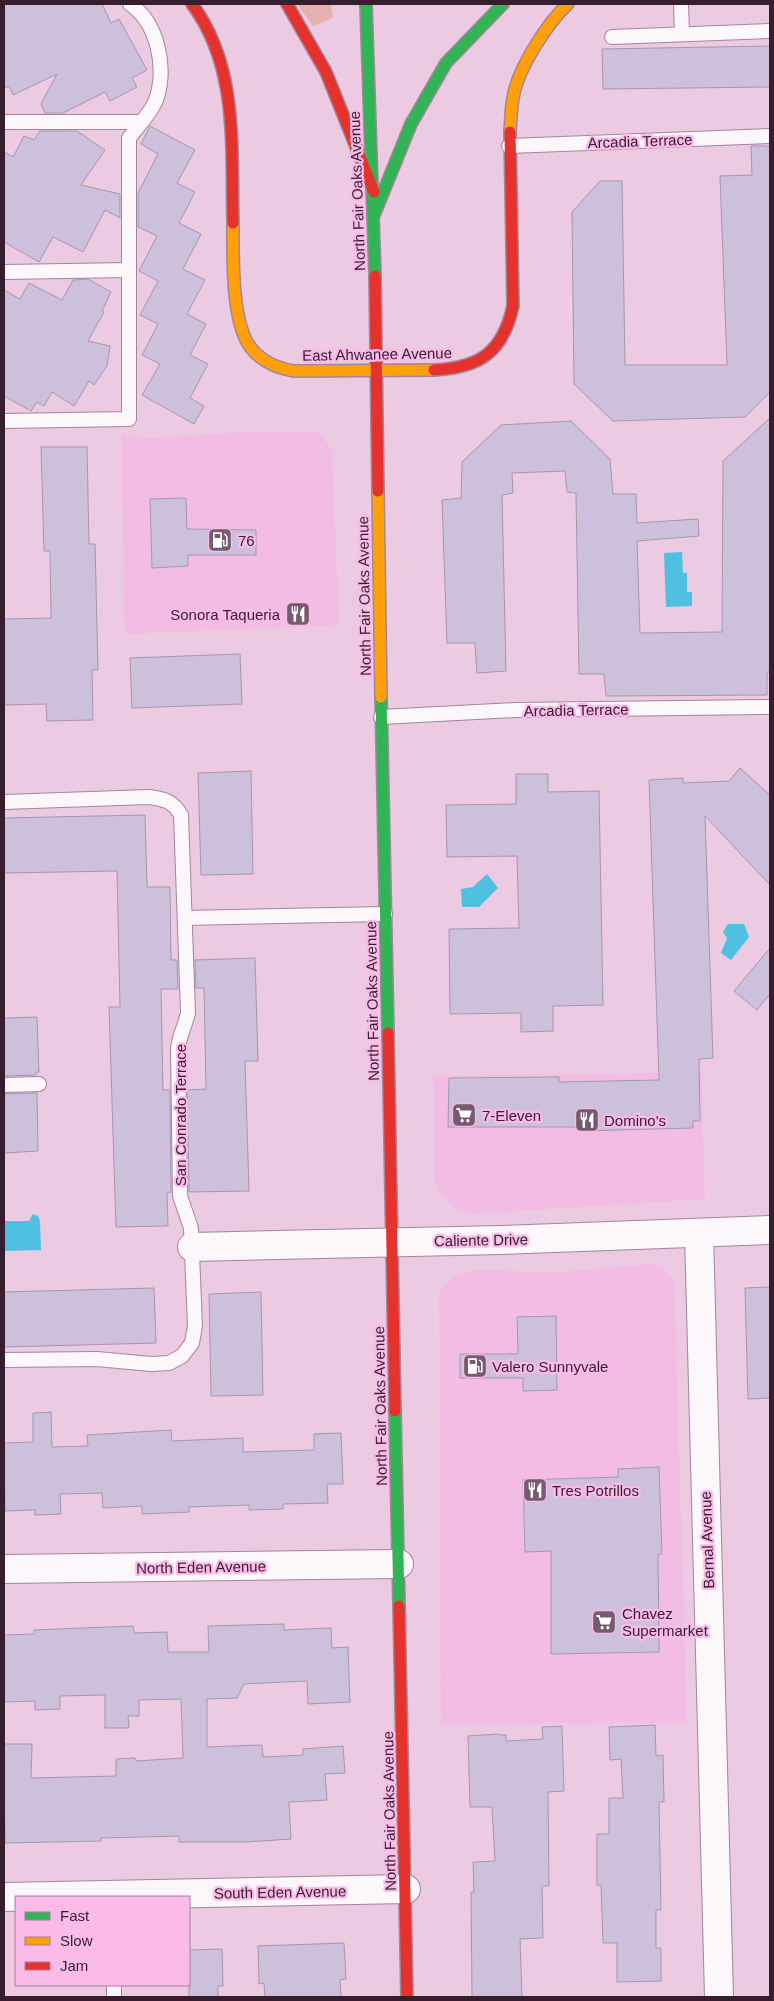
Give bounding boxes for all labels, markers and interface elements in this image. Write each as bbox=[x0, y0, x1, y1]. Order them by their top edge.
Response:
street label: North Fair Oaks Avenue bbox=[346, 111, 368, 271]
street label: Arcadia Terrace bbox=[587, 131, 693, 151]
street label: East Ahwanee Avenue bbox=[302, 344, 452, 364]
street label: North Fair Oaks Avenue bbox=[354, 516, 374, 676]
fuel station icon: 76 bbox=[207, 527, 233, 553]
place label: 76 bbox=[238, 532, 255, 549]
restaurant icon: Sonora Taqueria bbox=[285, 601, 311, 627]
place label: Sonora Taqueria bbox=[170, 606, 281, 623]
street label: Arcadia Terrace bbox=[523, 701, 629, 719]
street label: North Fair Oaks Avenue bbox=[362, 921, 382, 1081]
street label: San Conrado Terrace bbox=[172, 1044, 189, 1186]
supermarket icon: 7-Eleven bbox=[451, 1102, 477, 1128]
place label: 7-Eleven bbox=[482, 1107, 541, 1124]
restaurant icon: Domino's bbox=[574, 1107, 600, 1133]
place label: Domino's bbox=[604, 1112, 666, 1129]
street label: Caliente Drive bbox=[434, 1231, 528, 1249]
street label: North Fair Oaks Avenue bbox=[370, 1326, 390, 1486]
fuel station icon: Valero Sunnyvale bbox=[462, 1353, 488, 1379]
place label: Valero Sunnyvale bbox=[492, 1358, 608, 1375]
restaurant icon: Tres Potrillos bbox=[522, 1477, 548, 1503]
place label: Tres Potrillos bbox=[552, 1482, 639, 1499]
street label: Bernal Avenue bbox=[697, 1491, 717, 1589]
street label: North Eden Avenue bbox=[136, 1557, 266, 1577]
place label: Chavez Supermarket bbox=[622, 1605, 709, 1639]
supermarket icon: Chavez Supermarket bbox=[591, 1609, 617, 1635]
street label: North Fair Oaks Avenue bbox=[379, 1731, 399, 1891]
street label: South Eden Avenue bbox=[214, 1882, 346, 1902]
legend bbox=[15, 1896, 190, 1986]
text: Fast bbox=[60, 1907, 90, 1924]
text: Slow bbox=[60, 1932, 93, 1949]
text: Jam bbox=[60, 1957, 88, 1974]

